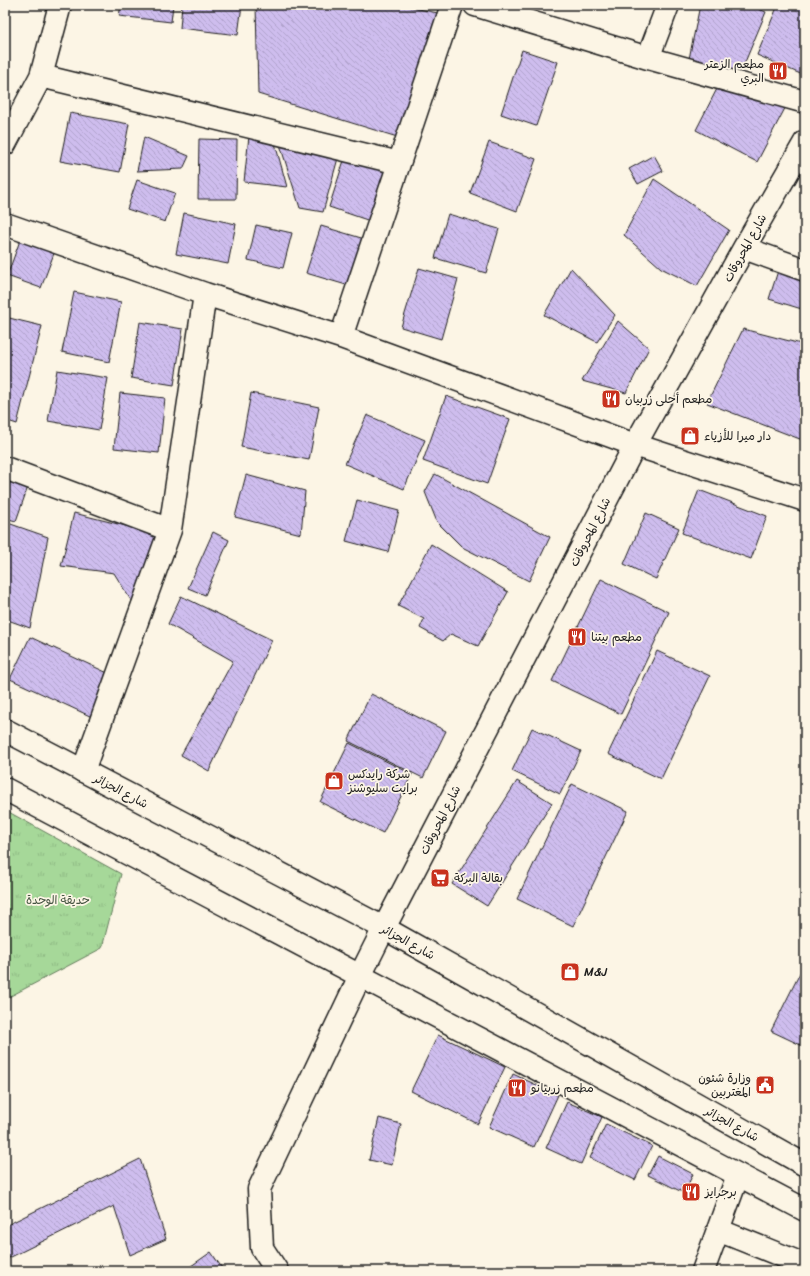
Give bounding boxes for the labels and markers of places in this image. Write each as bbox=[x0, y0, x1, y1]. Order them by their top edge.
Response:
place label: مطعم الزعتر البري bbox=[704, 53, 764, 89]
restaurant icon: مطعم الزعتر البري bbox=[767, 60, 789, 82]
restaurant icon: مطعم أحلى زربيان bbox=[600, 388, 622, 410]
place label: مطعم أحلى زربيان bbox=[625, 388, 712, 410]
shop icon: دار ميرا للأزياء bbox=[679, 425, 701, 447]
place label: دار ميرا للأزياء bbox=[704, 425, 771, 447]
restaurant icon: مطعم بيتنا bbox=[566, 626, 588, 648]
place label: مطعم بيتنا bbox=[591, 626, 642, 648]
place label: شركة رايدكس برايت سليوشنز bbox=[347, 763, 418, 799]
shop icon: شركة رايدكس برايت سليوشنز bbox=[323, 770, 345, 792]
supermarket icon: بقالة البركة bbox=[429, 867, 451, 889]
place label: بقالة البركة bbox=[454, 867, 503, 889]
shop icon: M&J bbox=[559, 961, 581, 983]
place label: M&J bbox=[584, 961, 607, 983]
place label: وزارة شئون المغتربين bbox=[698, 1067, 751, 1103]
public building icon: وزارة شئون المغتربين bbox=[754, 1074, 776, 1096]
restaurant icon: مطعم زربيانو bbox=[506, 1077, 528, 1099]
place label: مطعم زربيانو bbox=[530, 1077, 594, 1099]
restaurant icon: برجرايز bbox=[680, 1181, 702, 1203]
place label: برجرايز bbox=[704, 1181, 737, 1203]

